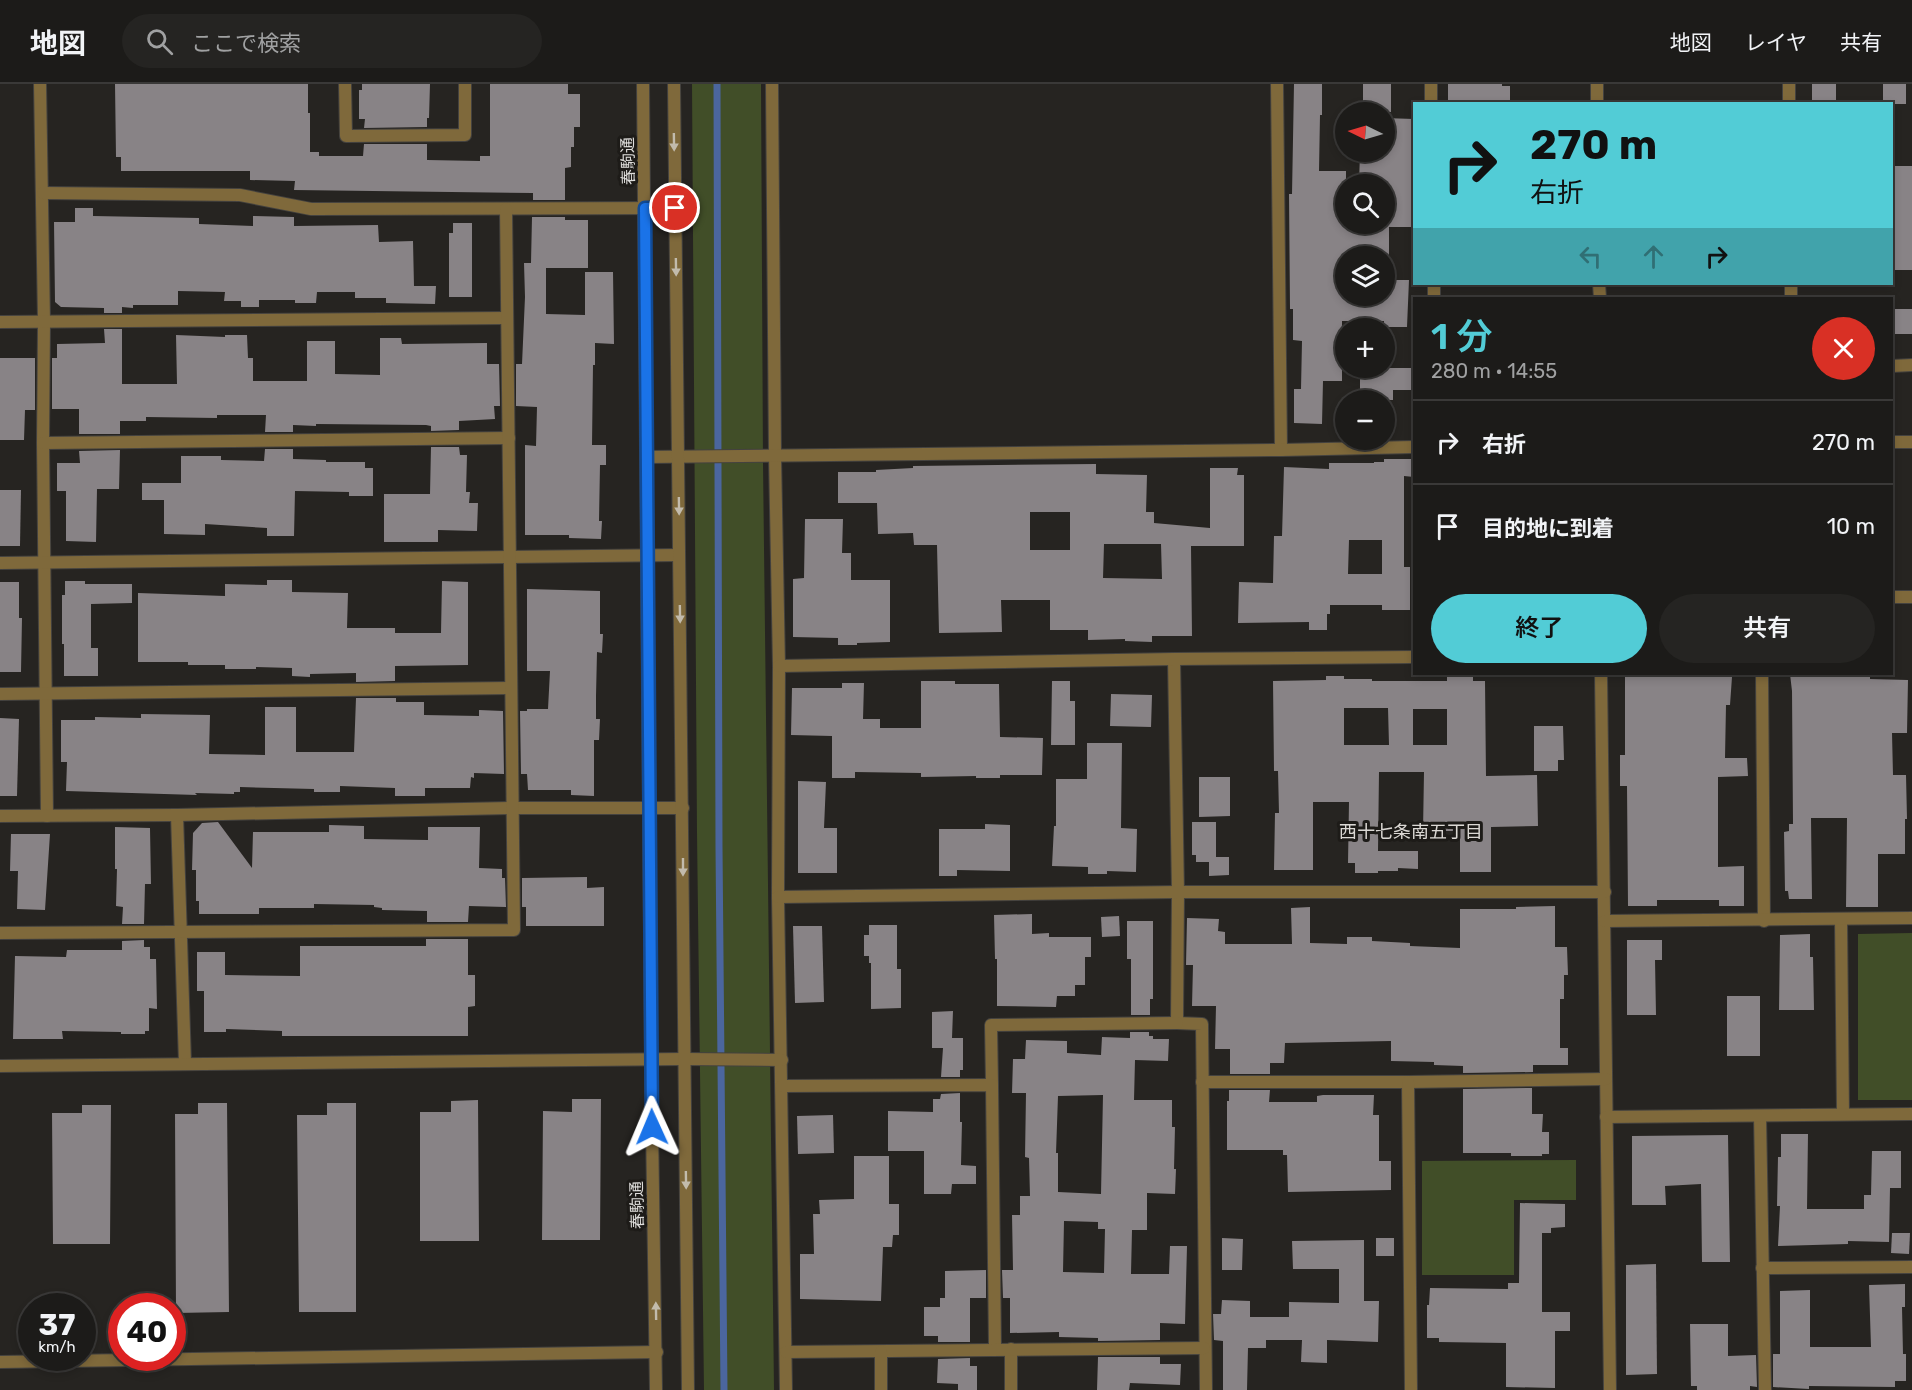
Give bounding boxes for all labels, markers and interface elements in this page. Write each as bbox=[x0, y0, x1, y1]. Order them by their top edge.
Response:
search box bbox=[122, 14, 542, 68]
icon: search bbox=[143, 25, 176, 58]
text: 地図 bbox=[30, 27, 86, 60]
text: ここで検索 bbox=[191, 30, 301, 57]
text: 地図 bbox=[1670, 30, 1712, 55]
text: レイヤ bbox=[1745, 30, 1807, 55]
text: 共有 bbox=[1840, 30, 1882, 55]
north arrow bbox=[1335, 102, 1395, 162]
map controls bbox=[1335, 102, 1395, 450]
text: 270 m bbox=[1530, 120, 1657, 170]
icon: right bbox=[1431, 126, 1509, 204]
one-way arrow bbox=[669, 133, 679, 152]
street label: 春駒通 bbox=[618, 137, 638, 185]
button: search bbox=[1335, 174, 1395, 234]
text: 右折 bbox=[1530, 177, 1584, 209]
pin bbox=[649, 182, 700, 233]
icon: arrive bbox=[658, 191, 691, 224]
icon: left bbox=[1574, 240, 1607, 273]
icon: ahead bbox=[1637, 240, 1670, 273]
icon: right bbox=[1700, 240, 1733, 273]
button: layers bbox=[1335, 246, 1395, 306]
one-way arrow bbox=[671, 257, 681, 276]
text: 1 分 bbox=[1431, 315, 1492, 358]
button: close bbox=[1812, 317, 1875, 380]
button: + bbox=[1335, 318, 1395, 378]
text: 280 m · 14:55 bbox=[1431, 359, 1557, 383]
button: − bbox=[1335, 390, 1395, 450]
icon: right bbox=[1431, 426, 1464, 459]
text: 270 m bbox=[1812, 429, 1875, 456]
text: 右折 bbox=[1482, 431, 1526, 458]
one-way arrow bbox=[674, 496, 684, 515]
icon: arrive bbox=[1431, 510, 1464, 543]
text: 10 m bbox=[1827, 513, 1875, 540]
text: 目的地に到着 bbox=[1482, 515, 1614, 542]
button: 終了 bbox=[1431, 594, 1647, 663]
button: 共有 bbox=[1659, 594, 1875, 663]
one-way arrow bbox=[675, 604, 685, 623]
district label: 西十七条南五丁目 bbox=[1339, 821, 1483, 843]
one-way arrow bbox=[678, 857, 688, 876]
position arrow bbox=[620, 1095, 684, 1159]
one-way arrow bbox=[681, 1171, 691, 1190]
street label: 春駒通 bbox=[627, 1181, 647, 1229]
speed limit sign: 40 bbox=[108, 1293, 186, 1371]
one-way arrow bbox=[651, 1301, 661, 1320]
text: 37 bbox=[39, 1307, 75, 1343]
text: km/h bbox=[38, 1338, 76, 1356]

